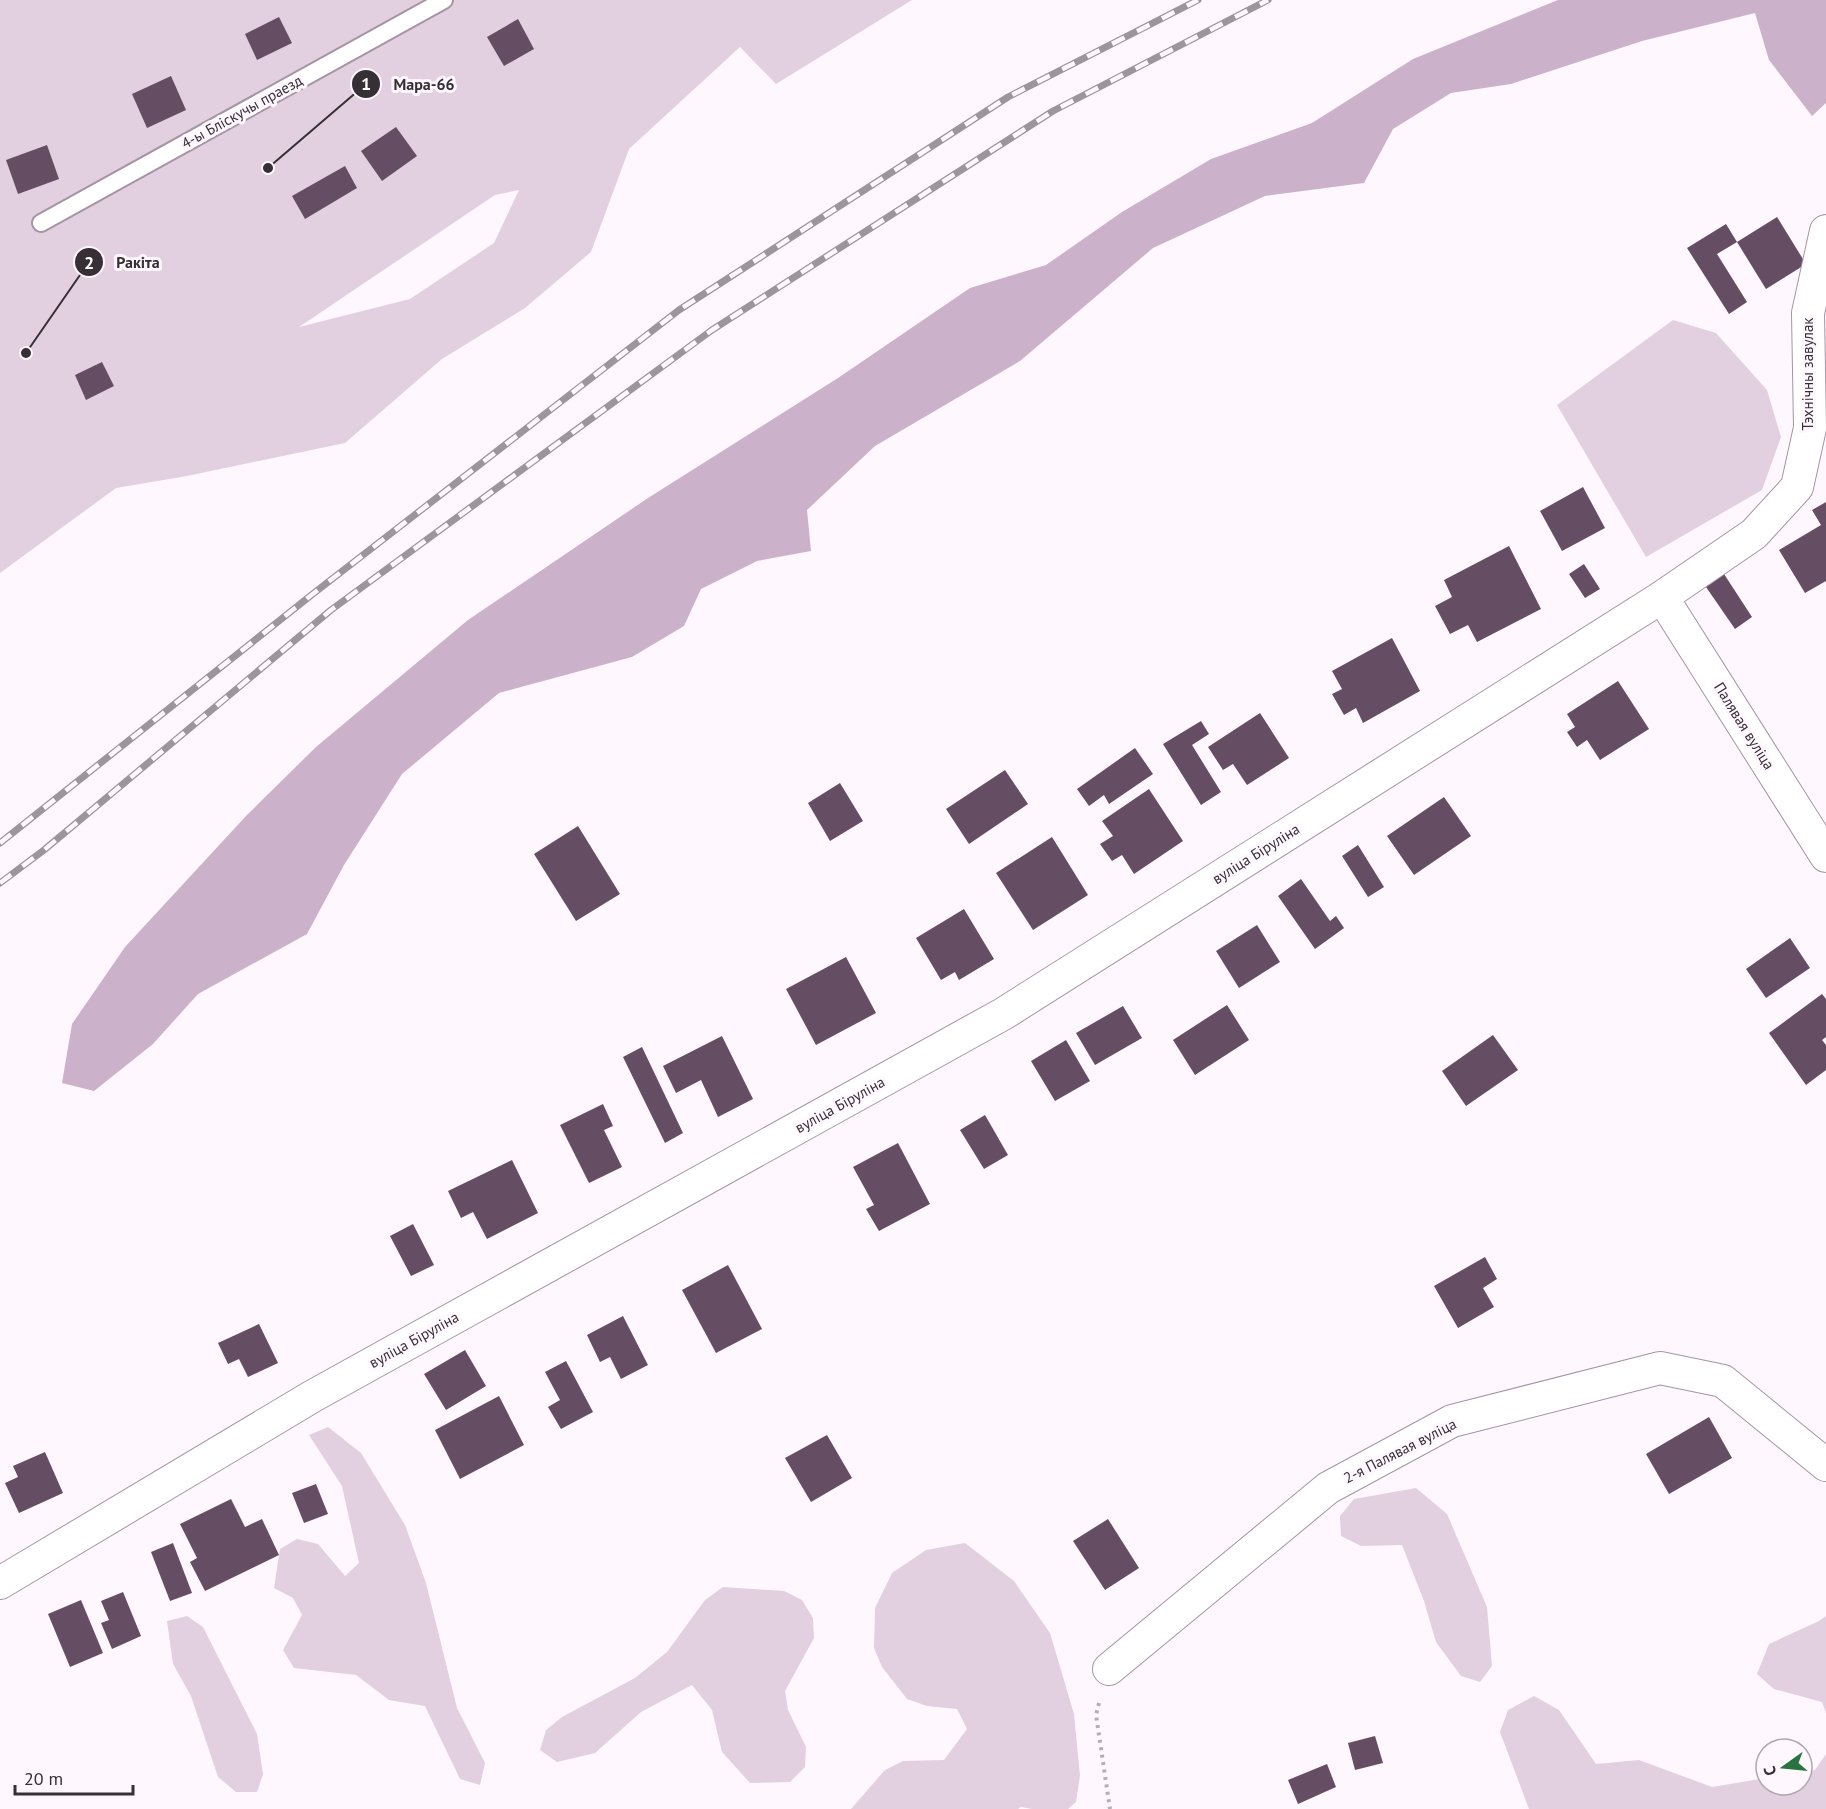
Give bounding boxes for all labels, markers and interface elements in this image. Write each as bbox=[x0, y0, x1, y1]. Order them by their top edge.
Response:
callout: Мара-66 bbox=[351, 67, 466, 101]
street label: 4-ы Бліскучы праезд bbox=[178, 70, 306, 153]
text: 1 bbox=[361, 72, 371, 95]
text: Мара-66 bbox=[393, 74, 455, 94]
callout: Ракіта bbox=[74, 245, 171, 279]
text: 2 bbox=[84, 251, 94, 274]
text: Ракіта bbox=[116, 252, 160, 272]
street label: Тэхнічны завулак bbox=[1798, 317, 1817, 431]
street label: Палявая вуліца bbox=[1710, 678, 1779, 773]
street label: вуліца Біруліна bbox=[1208, 819, 1303, 888]
street label: вуліца Біруліна bbox=[792, 1072, 888, 1137]
street label: вуліца Біруліна bbox=[366, 1307, 462, 1372]
street label: 2-я Палявая вуліца bbox=[1340, 1414, 1459, 1487]
north arrow bbox=[1754, 1737, 1814, 1797]
scale bar bbox=[15, 1758, 134, 1796]
text: С bbox=[1759, 1764, 1780, 1778]
text: 20 m bbox=[24, 1767, 63, 1790]

